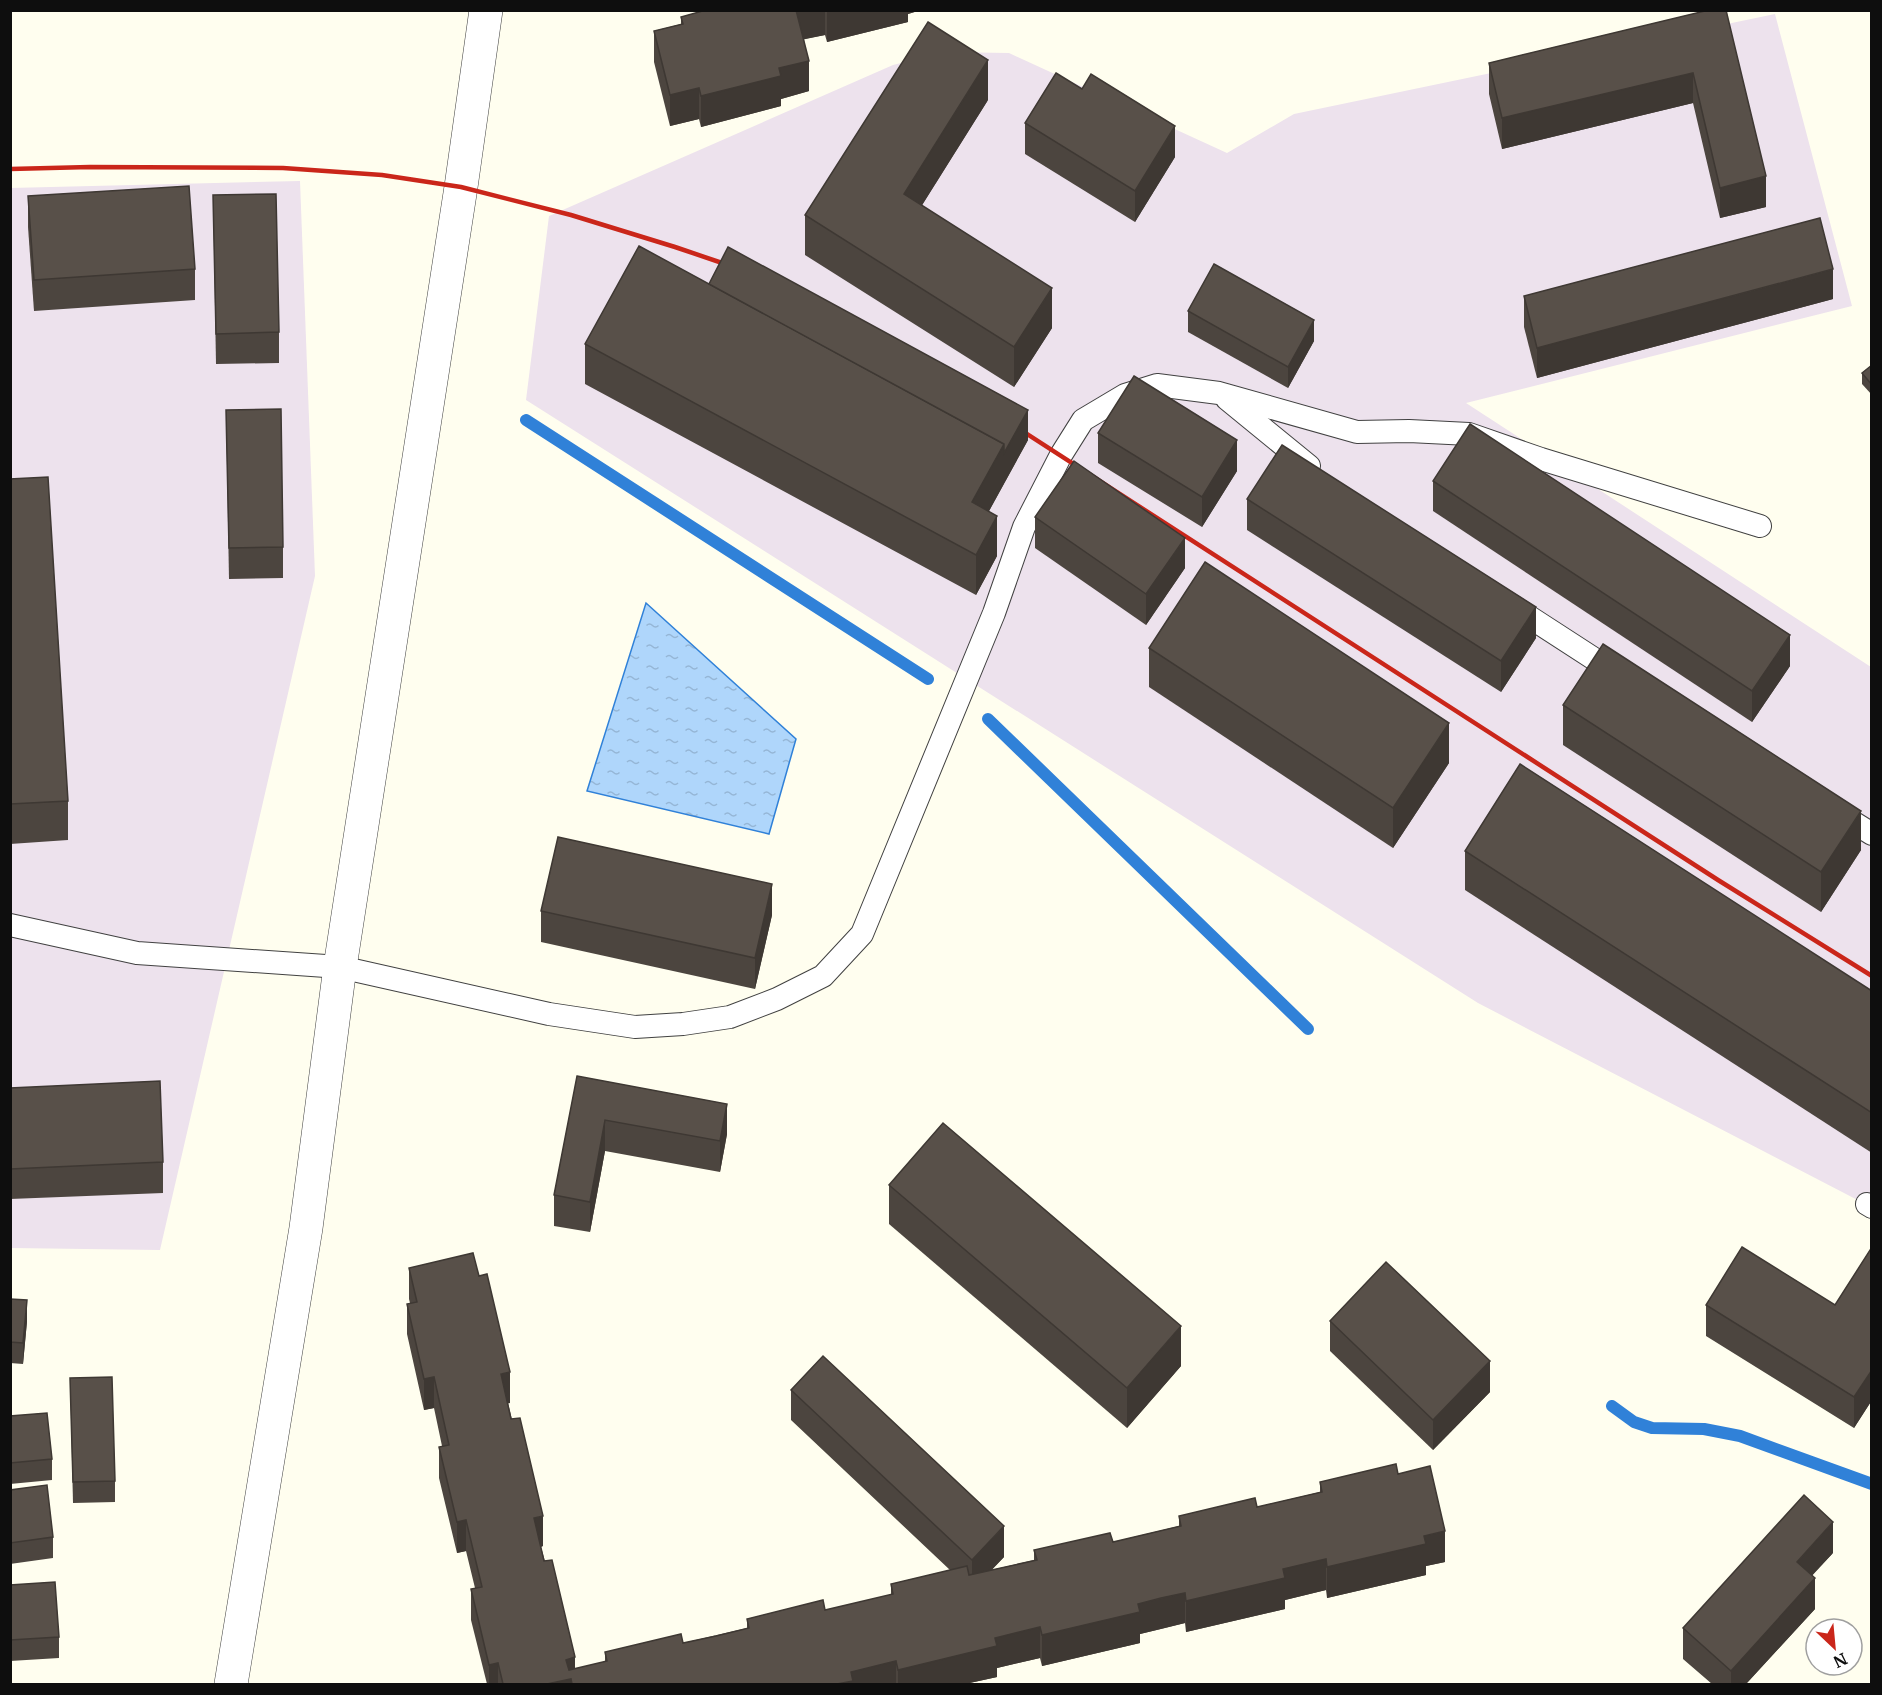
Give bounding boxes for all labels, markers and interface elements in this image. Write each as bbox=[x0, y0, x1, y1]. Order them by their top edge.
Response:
north arrow bbox=[1804, 1617, 1864, 1677]
text: N bbox=[1830, 1649, 1851, 1672]

